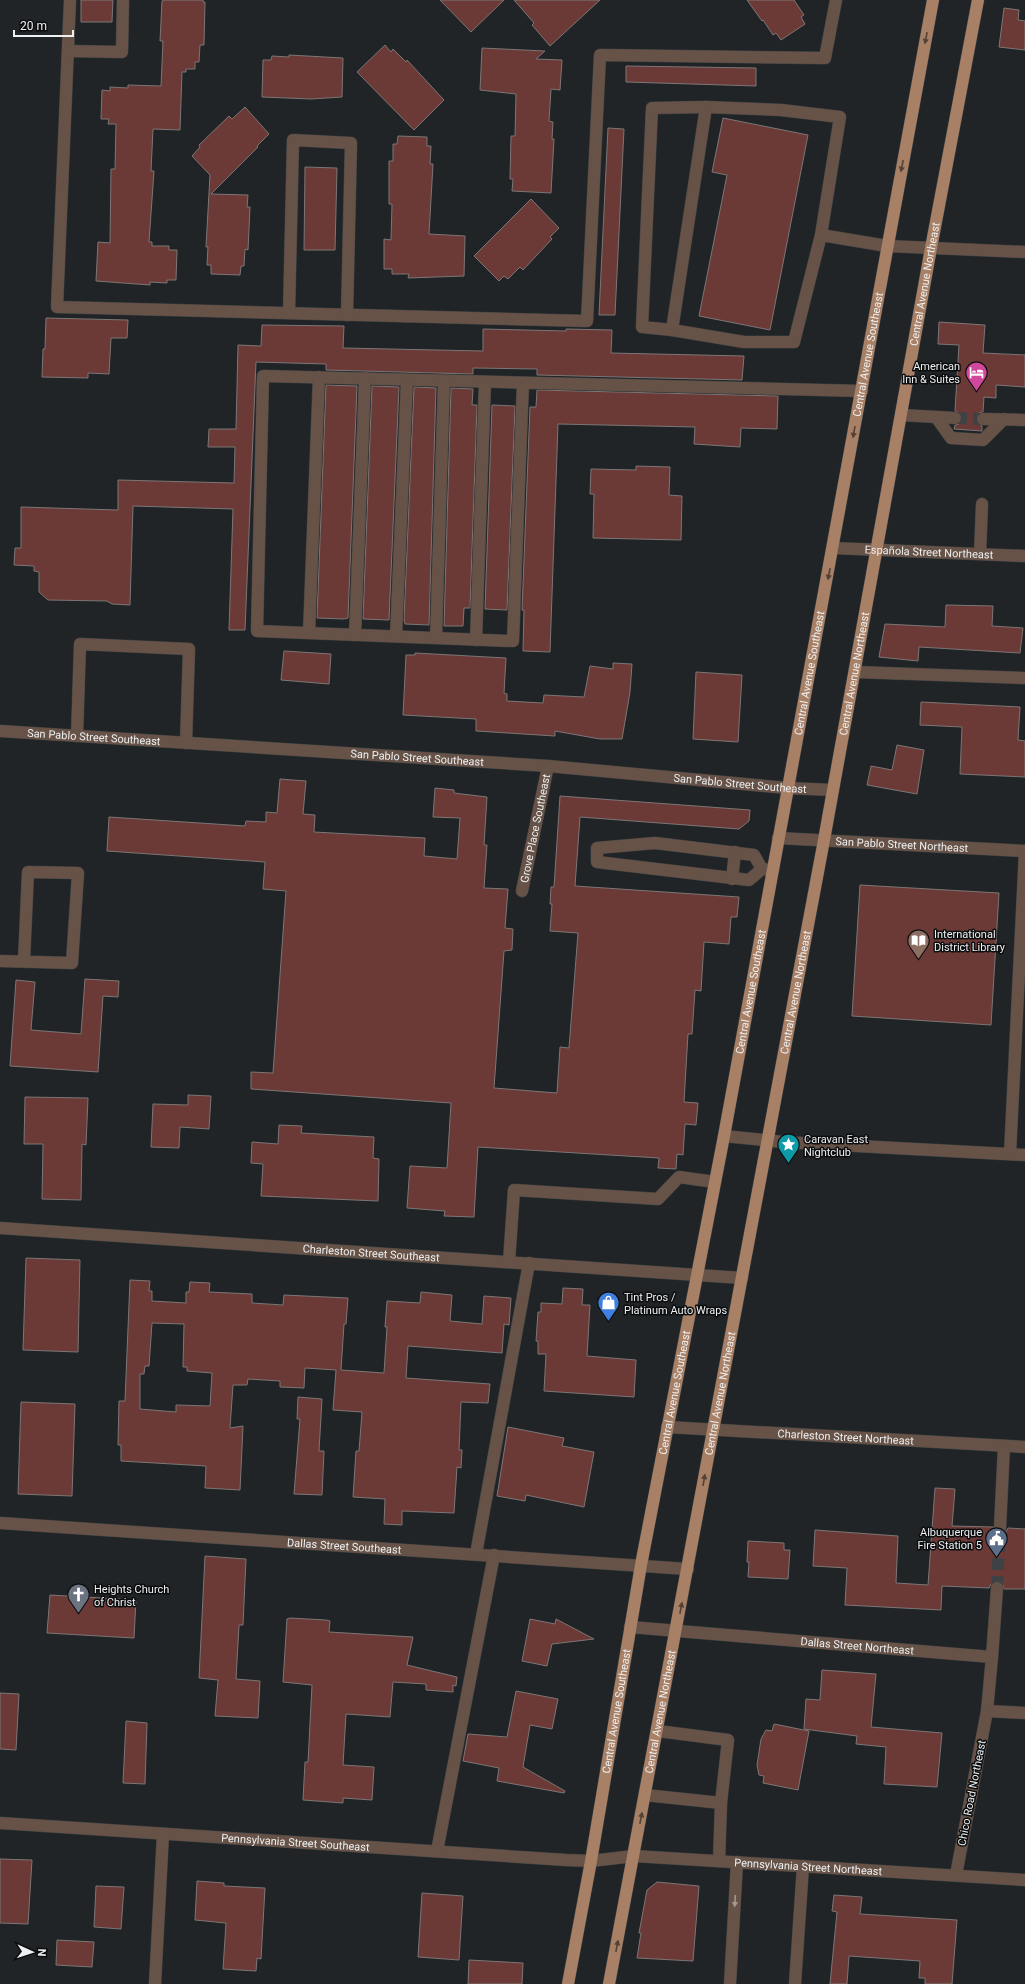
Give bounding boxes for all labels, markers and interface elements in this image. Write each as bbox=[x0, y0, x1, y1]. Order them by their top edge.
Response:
scale bar bbox=[14, 12, 73, 38]
text: 20 m bbox=[20, 19, 47, 33]
one-way arrow bbox=[923, 32, 929, 44]
one-way arrow bbox=[899, 160, 905, 172]
street label: Central Avenue Northeast bbox=[907, 221, 942, 347]
street label: Central Avenue Southeast bbox=[850, 291, 886, 418]
hotel icon: American Inn & Suites bbox=[963, 359, 989, 392]
place label: American Inn & Suites bbox=[902, 360, 960, 386]
one-way arrow bbox=[851, 426, 857, 438]
street label: Española Street Northeast bbox=[864, 543, 994, 561]
one-way arrow bbox=[825, 567, 831, 580]
street label: Central Avenue Southeast bbox=[791, 609, 827, 736]
street label: Central Avenue Northeast bbox=[837, 611, 872, 737]
street label: San Pablo Street Southeast bbox=[27, 726, 161, 748]
street label: San Pablo Street Southeast bbox=[350, 747, 485, 768]
street label: San Pablo Street Southeast bbox=[673, 771, 807, 795]
street label: Grove Place Southeast bbox=[517, 772, 553, 884]
street label: San Pablo Street Northeast bbox=[835, 835, 969, 855]
library icon: International District Library bbox=[906, 927, 932, 960]
street label: Central Avenue Southeast bbox=[733, 928, 768, 1055]
place label: International District Library bbox=[934, 928, 1006, 954]
street label: Central Avenue Northeast bbox=[777, 929, 813, 1055]
place icon: Caravan East Nightclub bbox=[775, 1132, 801, 1165]
place label: Caravan East Nightclub bbox=[804, 1133, 869, 1159]
street label: Charleston Street Southeast bbox=[302, 1242, 440, 1264]
shop icon: Tint Pros / Platinum Auto Wraps bbox=[595, 1290, 621, 1323]
place label: Tint Pros / Platinum Auto Wraps bbox=[624, 1291, 727, 1317]
street label: Central Avenue Southeast bbox=[656, 1329, 693, 1456]
street label: Central Avenue Northeast bbox=[702, 1330, 738, 1456]
street label: Charleston Street Northeast bbox=[777, 1427, 915, 1447]
one-way arrow bbox=[702, 1474, 708, 1486]
public building icon: Albuquerque Fire Station 5 bbox=[984, 1525, 1010, 1558]
place label: Albuquerque Fire Station 5 bbox=[917, 1526, 982, 1552]
street label: Dallas Street Southeast bbox=[287, 1536, 402, 1556]
church icon: Heights Church of Christ bbox=[65, 1582, 91, 1615]
place label: Heights Church of Christ bbox=[94, 1583, 169, 1609]
one-way arrow bbox=[678, 1602, 684, 1614]
street label: Dallas Street Northeast bbox=[800, 1635, 915, 1657]
street label: Central Avenue Southeast bbox=[599, 1648, 633, 1774]
street label: Central Avenue Northeast bbox=[642, 1649, 678, 1775]
street label: Chico Road Northeast bbox=[955, 1739, 989, 1847]
one-way arrow bbox=[638, 1812, 644, 1824]
street label: Pennsylvania Street Southeast bbox=[221, 1831, 370, 1854]
street label: Pennsylvania Street Northeast bbox=[734, 1856, 883, 1878]
one-way arrow bbox=[732, 1895, 738, 1908]
north arrow bbox=[12, 1932, 52, 1972]
one-way arrow bbox=[614, 1940, 620, 1952]
text: N bbox=[35, 1948, 48, 1957]

